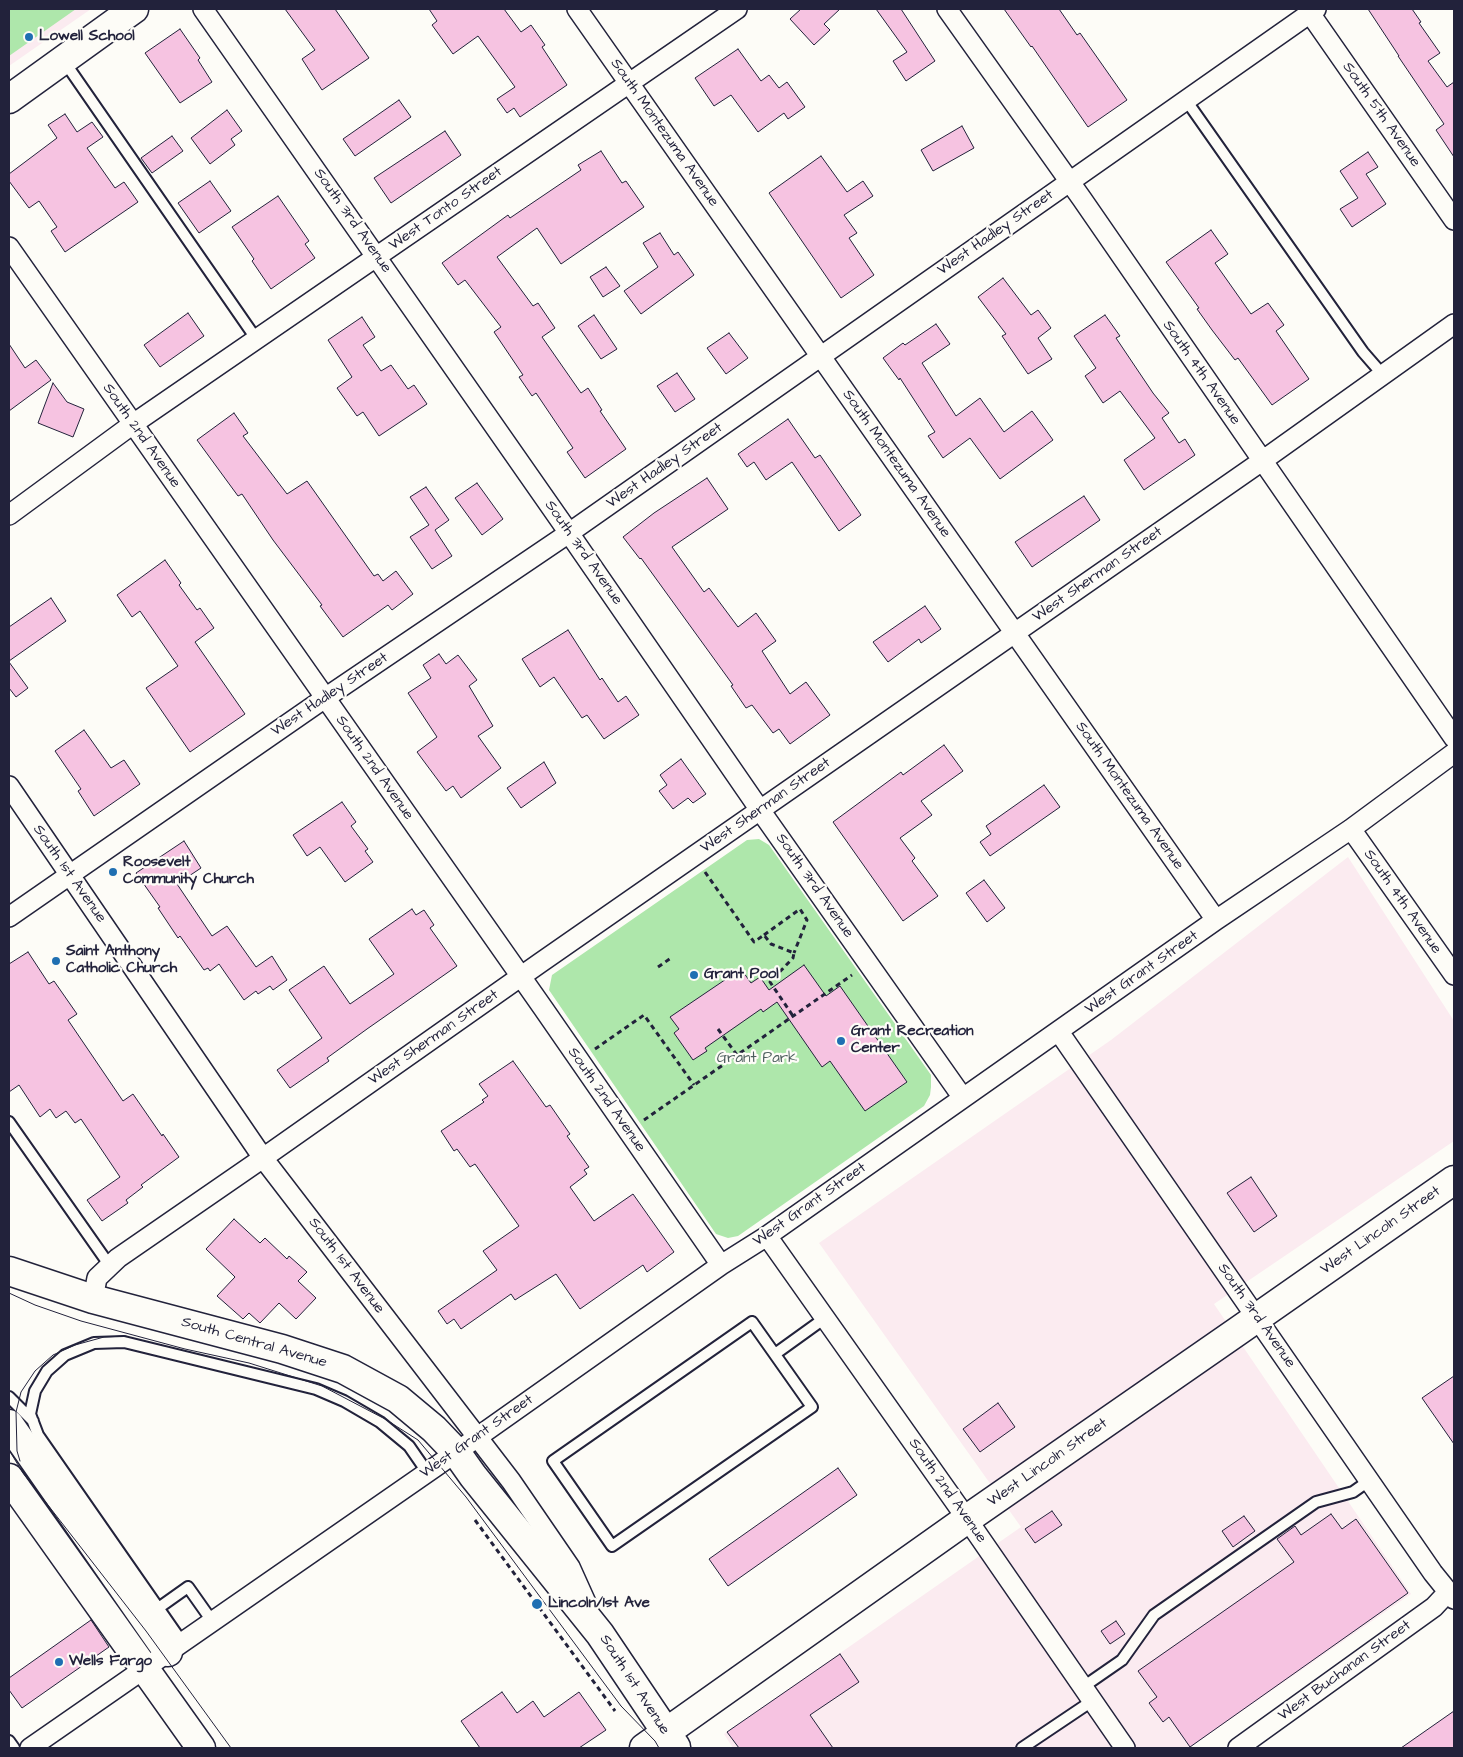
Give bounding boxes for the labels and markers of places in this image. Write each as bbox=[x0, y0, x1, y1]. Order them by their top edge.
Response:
place label: Lowell School bbox=[39, 28, 135, 46]
marker: Lowell School bbox=[23, 31, 35, 43]
place label: Roosevelt Community Church bbox=[123, 854, 254, 889]
marker: Roosevelt Community Church bbox=[107, 866, 119, 878]
place label: Saint Anthony Catholic Church bbox=[66, 943, 177, 978]
marker: Saint Anthony Catholic Church bbox=[50, 955, 62, 967]
place label: Grant Pool bbox=[704, 966, 779, 984]
marker: Grant Pool bbox=[688, 969, 700, 981]
place label: Grant Recreation Center bbox=[851, 1023, 973, 1058]
marker: Grant Recreation Center bbox=[835, 1035, 847, 1047]
place label: Lincoln/1st Ave bbox=[548, 1595, 650, 1613]
marker: Lincoln/1st Ave bbox=[530, 1597, 544, 1611]
place label: Wells Fargo bbox=[69, 1653, 152, 1671]
marker: Wells Fargo bbox=[53, 1656, 65, 1668]

